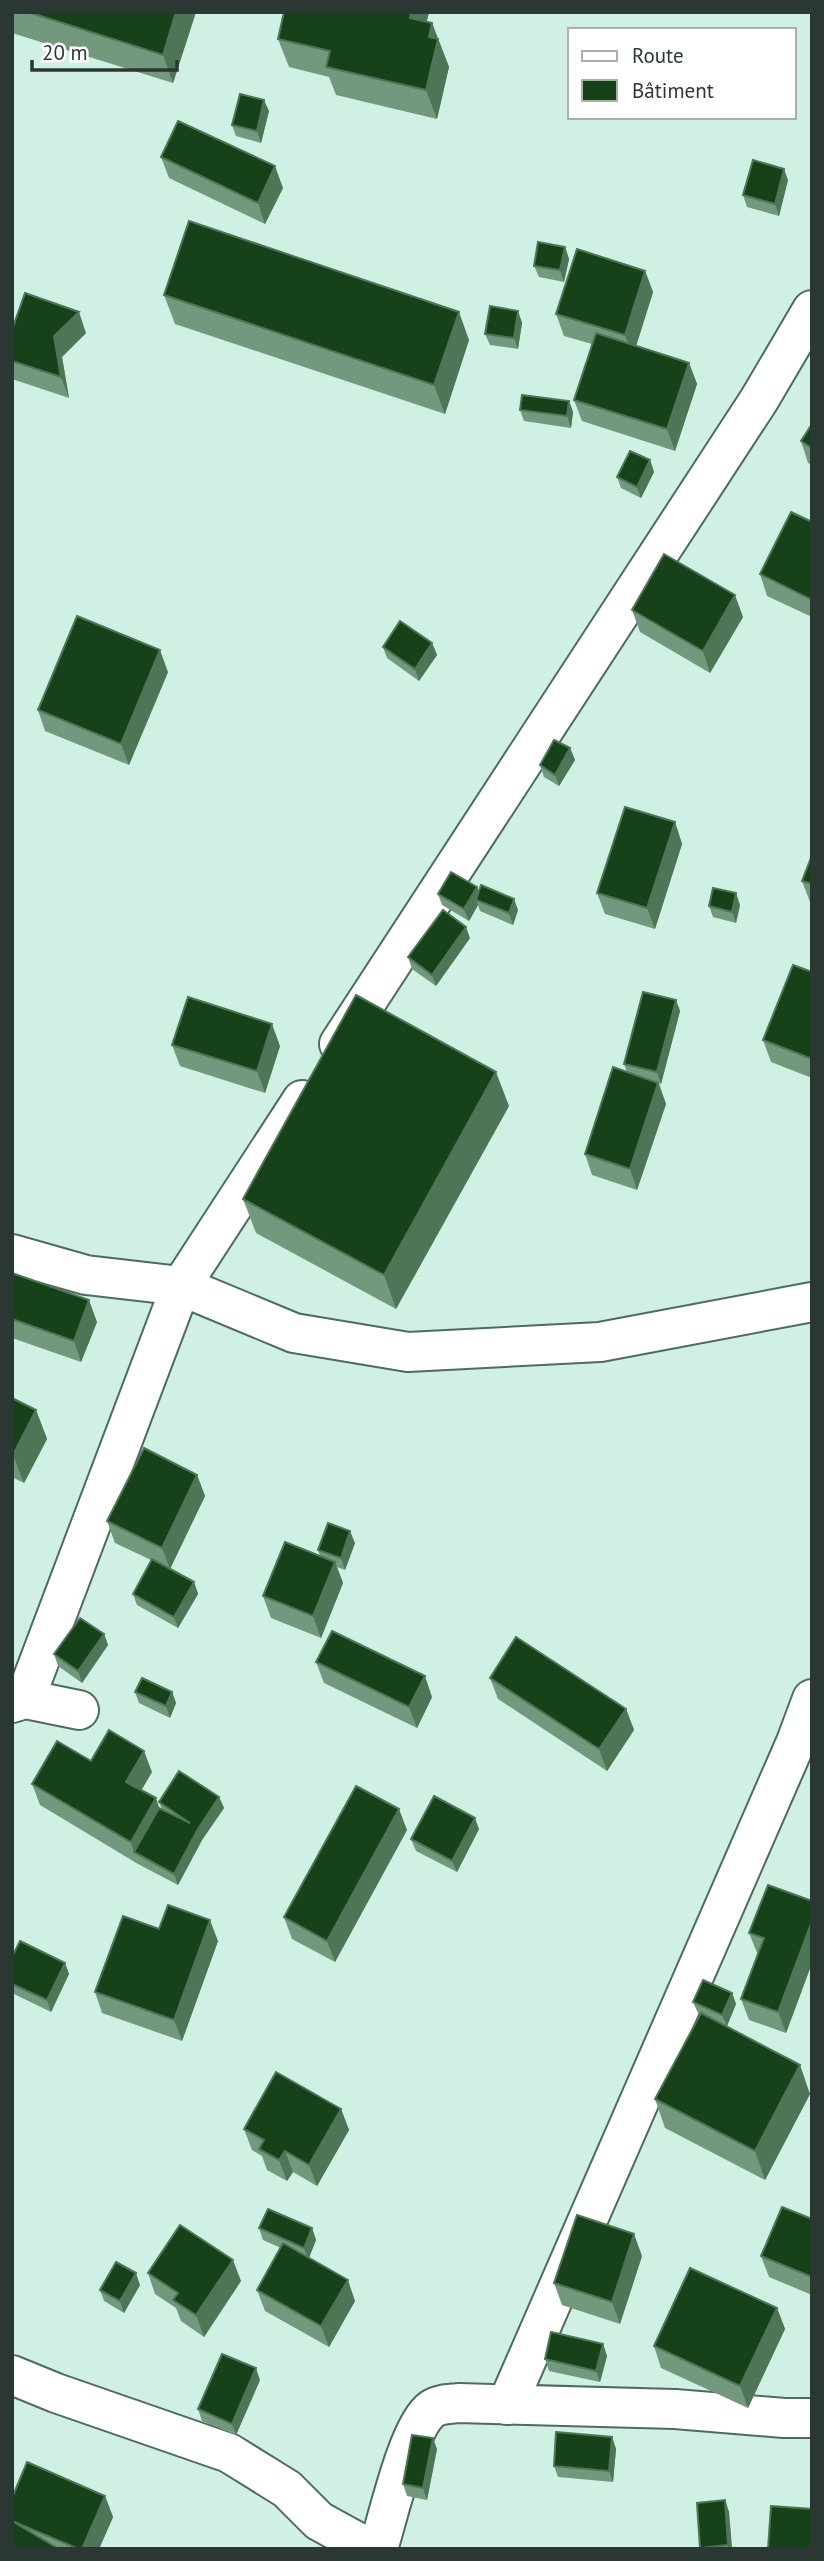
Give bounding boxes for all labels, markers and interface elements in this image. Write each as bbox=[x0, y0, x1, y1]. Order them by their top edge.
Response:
scale bar bbox=[32, 28, 177, 72]
legend bbox=[568, 28, 796, 119]
text: 20 m bbox=[42, 39, 88, 66]
text: Route bbox=[632, 42, 684, 69]
text: Bâtiment bbox=[632, 77, 714, 104]

